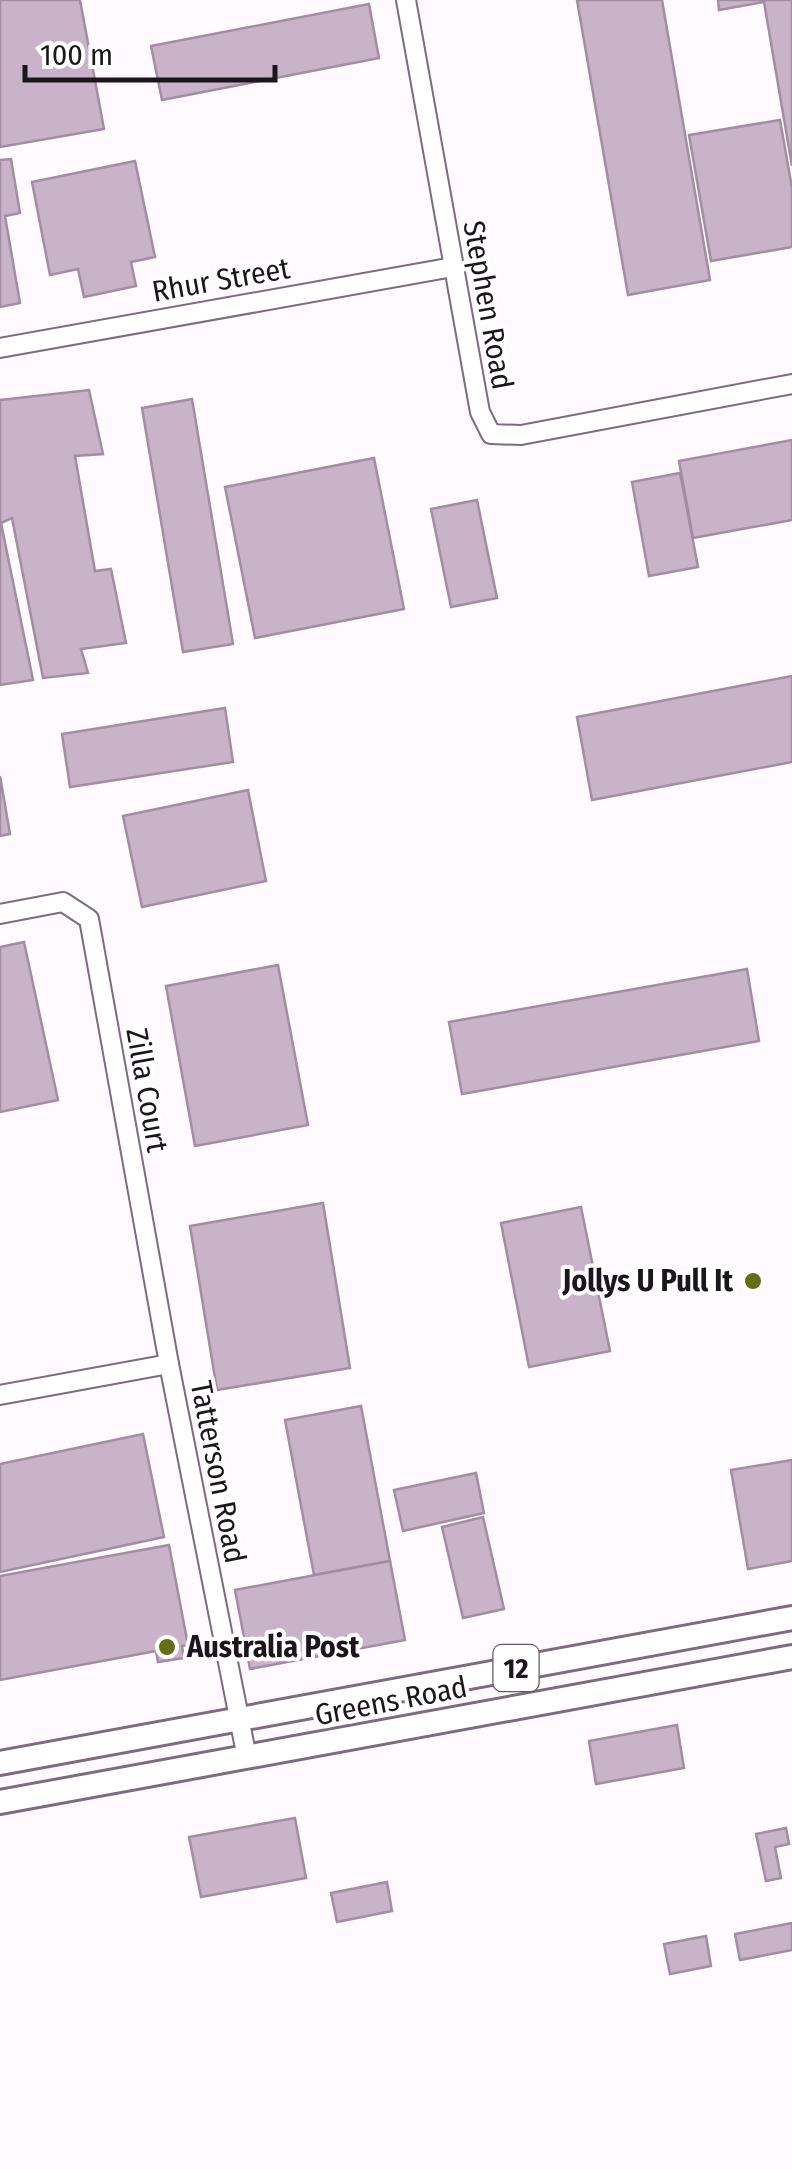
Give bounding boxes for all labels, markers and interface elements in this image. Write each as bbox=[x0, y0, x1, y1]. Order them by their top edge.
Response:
scale bar bbox=[25, 20, 275, 82]
text: 100 m bbox=[40, 37, 113, 73]
street label: Stephen Road bbox=[455, 218, 521, 392]
street label: Rhur Street bbox=[149, 250, 293, 310]
street label: Zilla Court bbox=[118, 1025, 176, 1155]
place label: Jollys U Pull It bbox=[561, 1263, 733, 1299]
marker: Jollys U Pull It bbox=[742, 1270, 764, 1292]
street label: Tatterson Road bbox=[183, 1378, 253, 1566]
place label: Australia Post bbox=[186, 1629, 360, 1665]
marker: Australia Post bbox=[156, 1636, 178, 1658]
road number: 12 bbox=[494, 1645, 538, 1691]
street label: Greens Road bbox=[312, 1669, 470, 1733]

